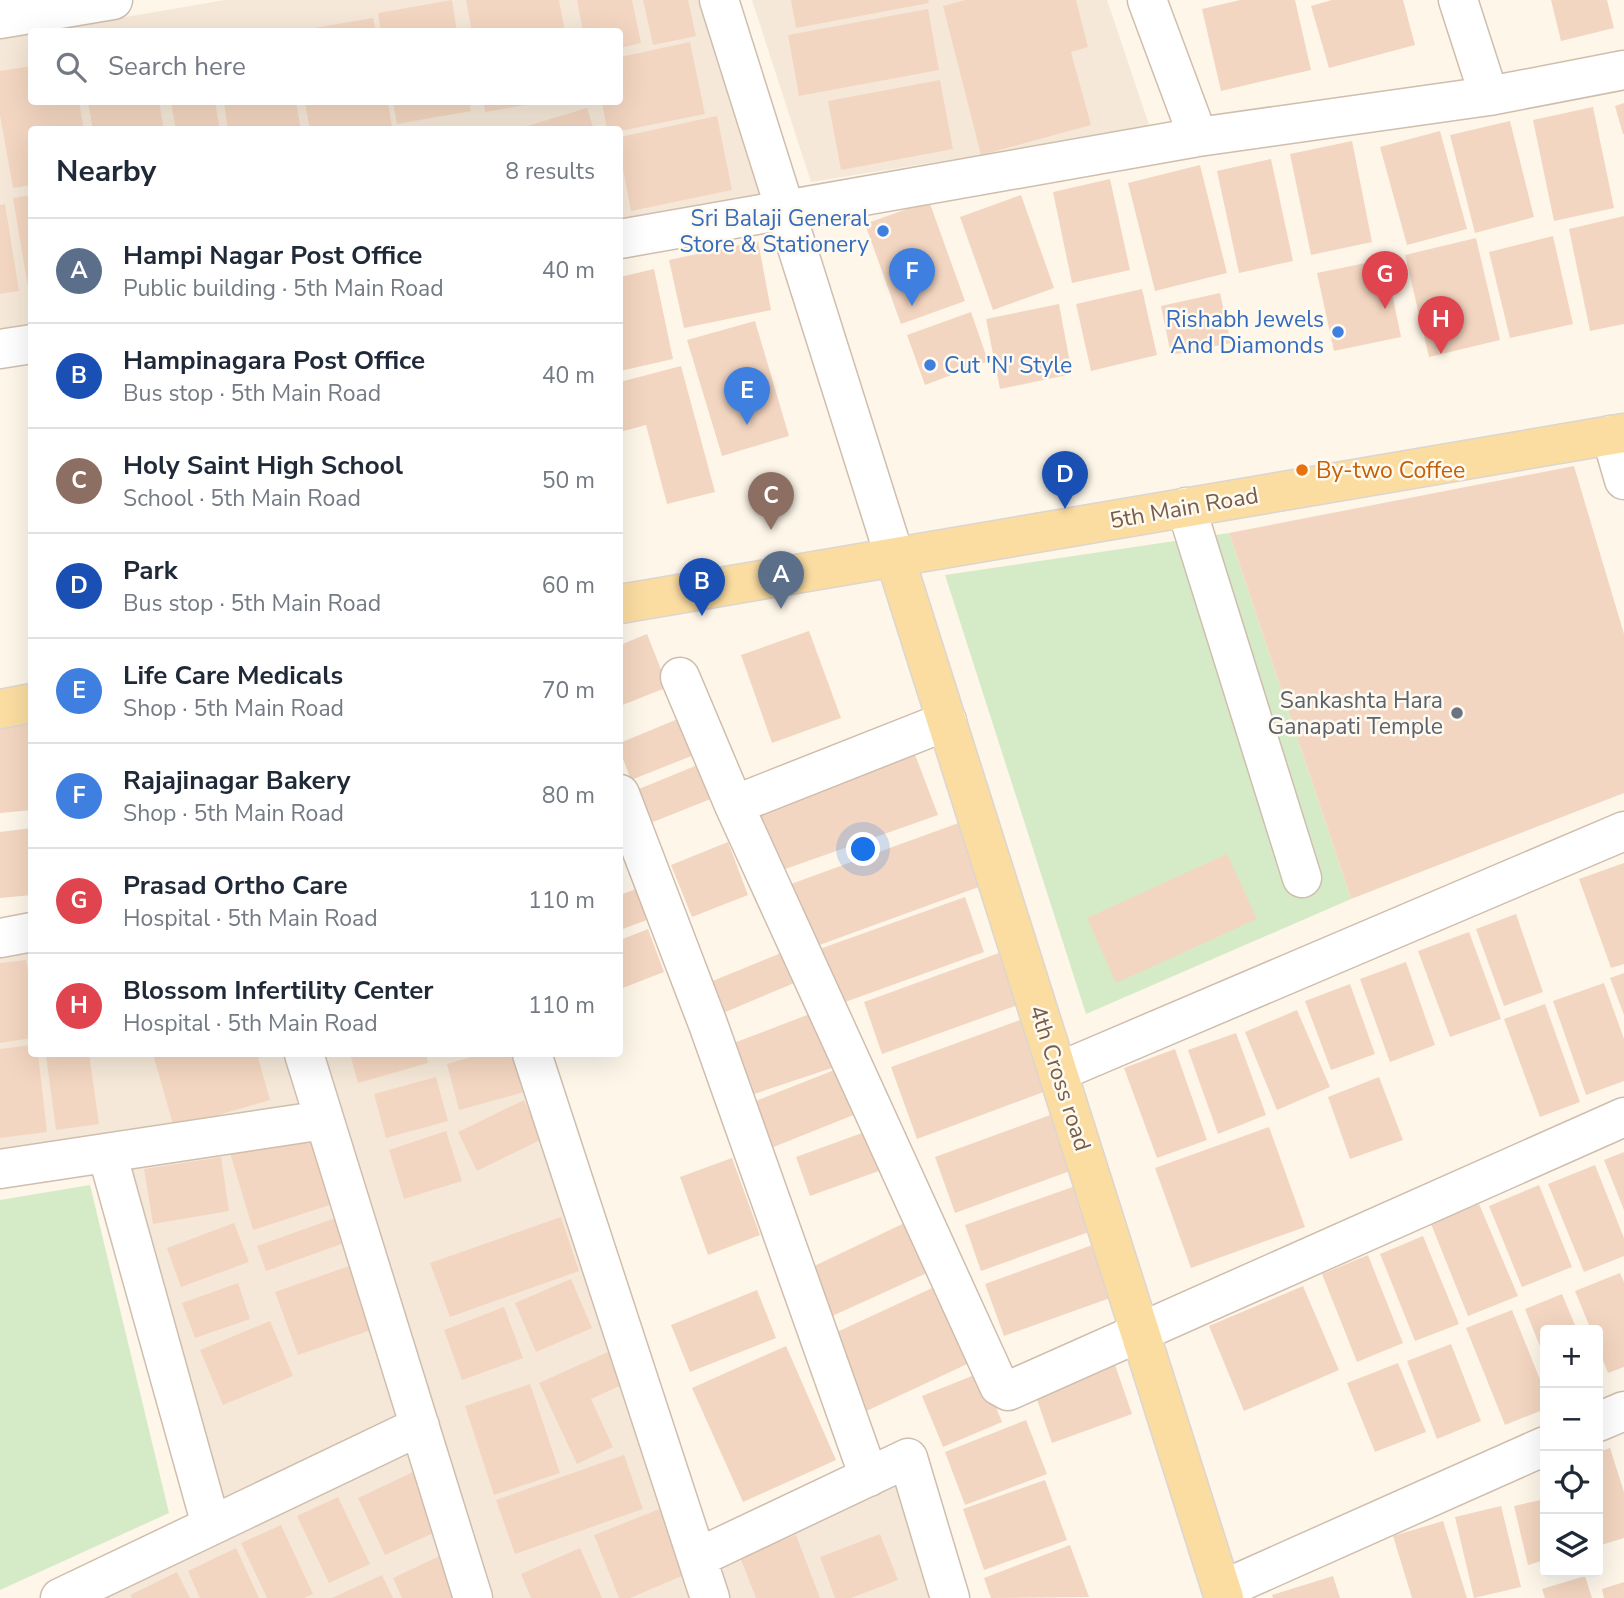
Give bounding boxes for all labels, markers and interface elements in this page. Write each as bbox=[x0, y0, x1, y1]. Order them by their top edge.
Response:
search box bbox=[28, 28, 623, 105]
icon: search bbox=[52, 48, 90, 86]
text: Search here bbox=[108, 49, 246, 84]
text: Nearby bbox=[56, 151, 156, 192]
text: 8 results bbox=[505, 156, 595, 187]
place label: Sri Balaji General Store & Stationery bbox=[680, 203, 869, 260]
marker: Sri Balaji General Store & Stationery bbox=[875, 223, 891, 239]
text: Hampi Nagar Post Office bbox=[123, 238, 422, 273]
pin: F bbox=[889, 248, 935, 306]
pin: G bbox=[1362, 251, 1408, 309]
text: A bbox=[70, 255, 88, 286]
text: 40 m bbox=[542, 255, 595, 286]
text: Public building · 5th Main Road bbox=[123, 273, 444, 304]
pin: H bbox=[1418, 296, 1464, 354]
place label: Rishabh Jewels And Diamonds bbox=[1166, 304, 1324, 361]
marker: Rishabh Jewels And Diamonds bbox=[1330, 324, 1346, 340]
text: Hampinagara Post Office bbox=[123, 343, 425, 378]
place label: Cut 'N' Style bbox=[944, 350, 1072, 381]
marker: Cut 'N' Style bbox=[922, 357, 938, 373]
text: B bbox=[71, 360, 87, 391]
text: 40 m bbox=[542, 360, 595, 391]
pin: E bbox=[724, 367, 770, 425]
text: Bus stop · 5th Main Road bbox=[123, 378, 381, 409]
text: Holy Saint High School bbox=[123, 448, 403, 483]
pin: D bbox=[1042, 451, 1088, 509]
place label: By-two Coffee bbox=[1316, 455, 1465, 486]
marker: By-two Coffee bbox=[1294, 462, 1310, 478]
text: C bbox=[71, 465, 87, 496]
text: 50 m bbox=[542, 465, 595, 496]
pin: C bbox=[748, 472, 794, 530]
street label: 5th Main Road bbox=[1107, 480, 1261, 536]
text: School · 5th Main Road bbox=[123, 483, 361, 514]
pin: A bbox=[758, 551, 804, 609]
text: Park bbox=[123, 553, 178, 588]
pin: B bbox=[679, 558, 725, 616]
text: D bbox=[70, 570, 88, 601]
text: 60 m bbox=[542, 570, 595, 601]
text: Bus stop · 5th Main Road bbox=[123, 588, 381, 619]
text: Life Care Medicals bbox=[123, 658, 343, 693]
text: E bbox=[72, 675, 86, 706]
text: 70 m bbox=[542, 675, 595, 706]
place label: Sankashta Hara Ganapati Temple bbox=[1268, 685, 1443, 742]
text: Shop · 5th Main Road bbox=[123, 693, 344, 724]
marker: Sankashta Hara Ganapati Temple bbox=[1449, 705, 1465, 721]
text: Rajajinagar Bakery bbox=[123, 763, 350, 798]
text: F bbox=[73, 780, 85, 811]
text: 80 m bbox=[542, 780, 595, 811]
text: Shop · 5th Main Road bbox=[123, 798, 344, 829]
your location bbox=[846, 832, 880, 866]
text: Prasad Ortho Care bbox=[123, 868, 348, 903]
text: G bbox=[71, 885, 87, 916]
text: 110 m bbox=[528, 885, 595, 916]
text: Hospital · 5th Main Road bbox=[123, 903, 378, 934]
text: Blossom Infertility Center bbox=[123, 973, 433, 1008]
text: H bbox=[70, 990, 88, 1021]
text: 110 m bbox=[528, 990, 595, 1021]
street label: 4th Cross road bbox=[1022, 1001, 1098, 1155]
text: Hospital · 5th Main Road bbox=[123, 1008, 378, 1039]
map controls bbox=[1540, 1325, 1603, 1577]
button: + bbox=[1540, 1325, 1603, 1388]
button: − bbox=[1540, 1388, 1603, 1451]
button: locate bbox=[1540, 1451, 1603, 1514]
button: layers bbox=[1540, 1514, 1603, 1577]

